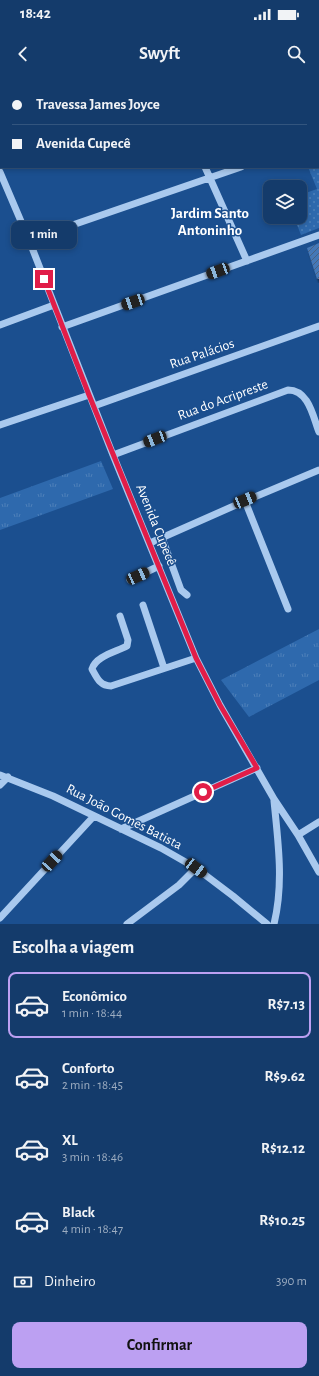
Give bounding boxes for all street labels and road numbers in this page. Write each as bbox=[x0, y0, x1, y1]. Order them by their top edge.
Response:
street label: Rua Palácios bbox=[168, 336, 236, 372]
street label: Rua do Acripreste bbox=[176, 377, 270, 423]
street label: Avenida Cupecê bbox=[133, 482, 179, 568]
street label: Rua João Gomes Batista bbox=[64, 782, 185, 853]

